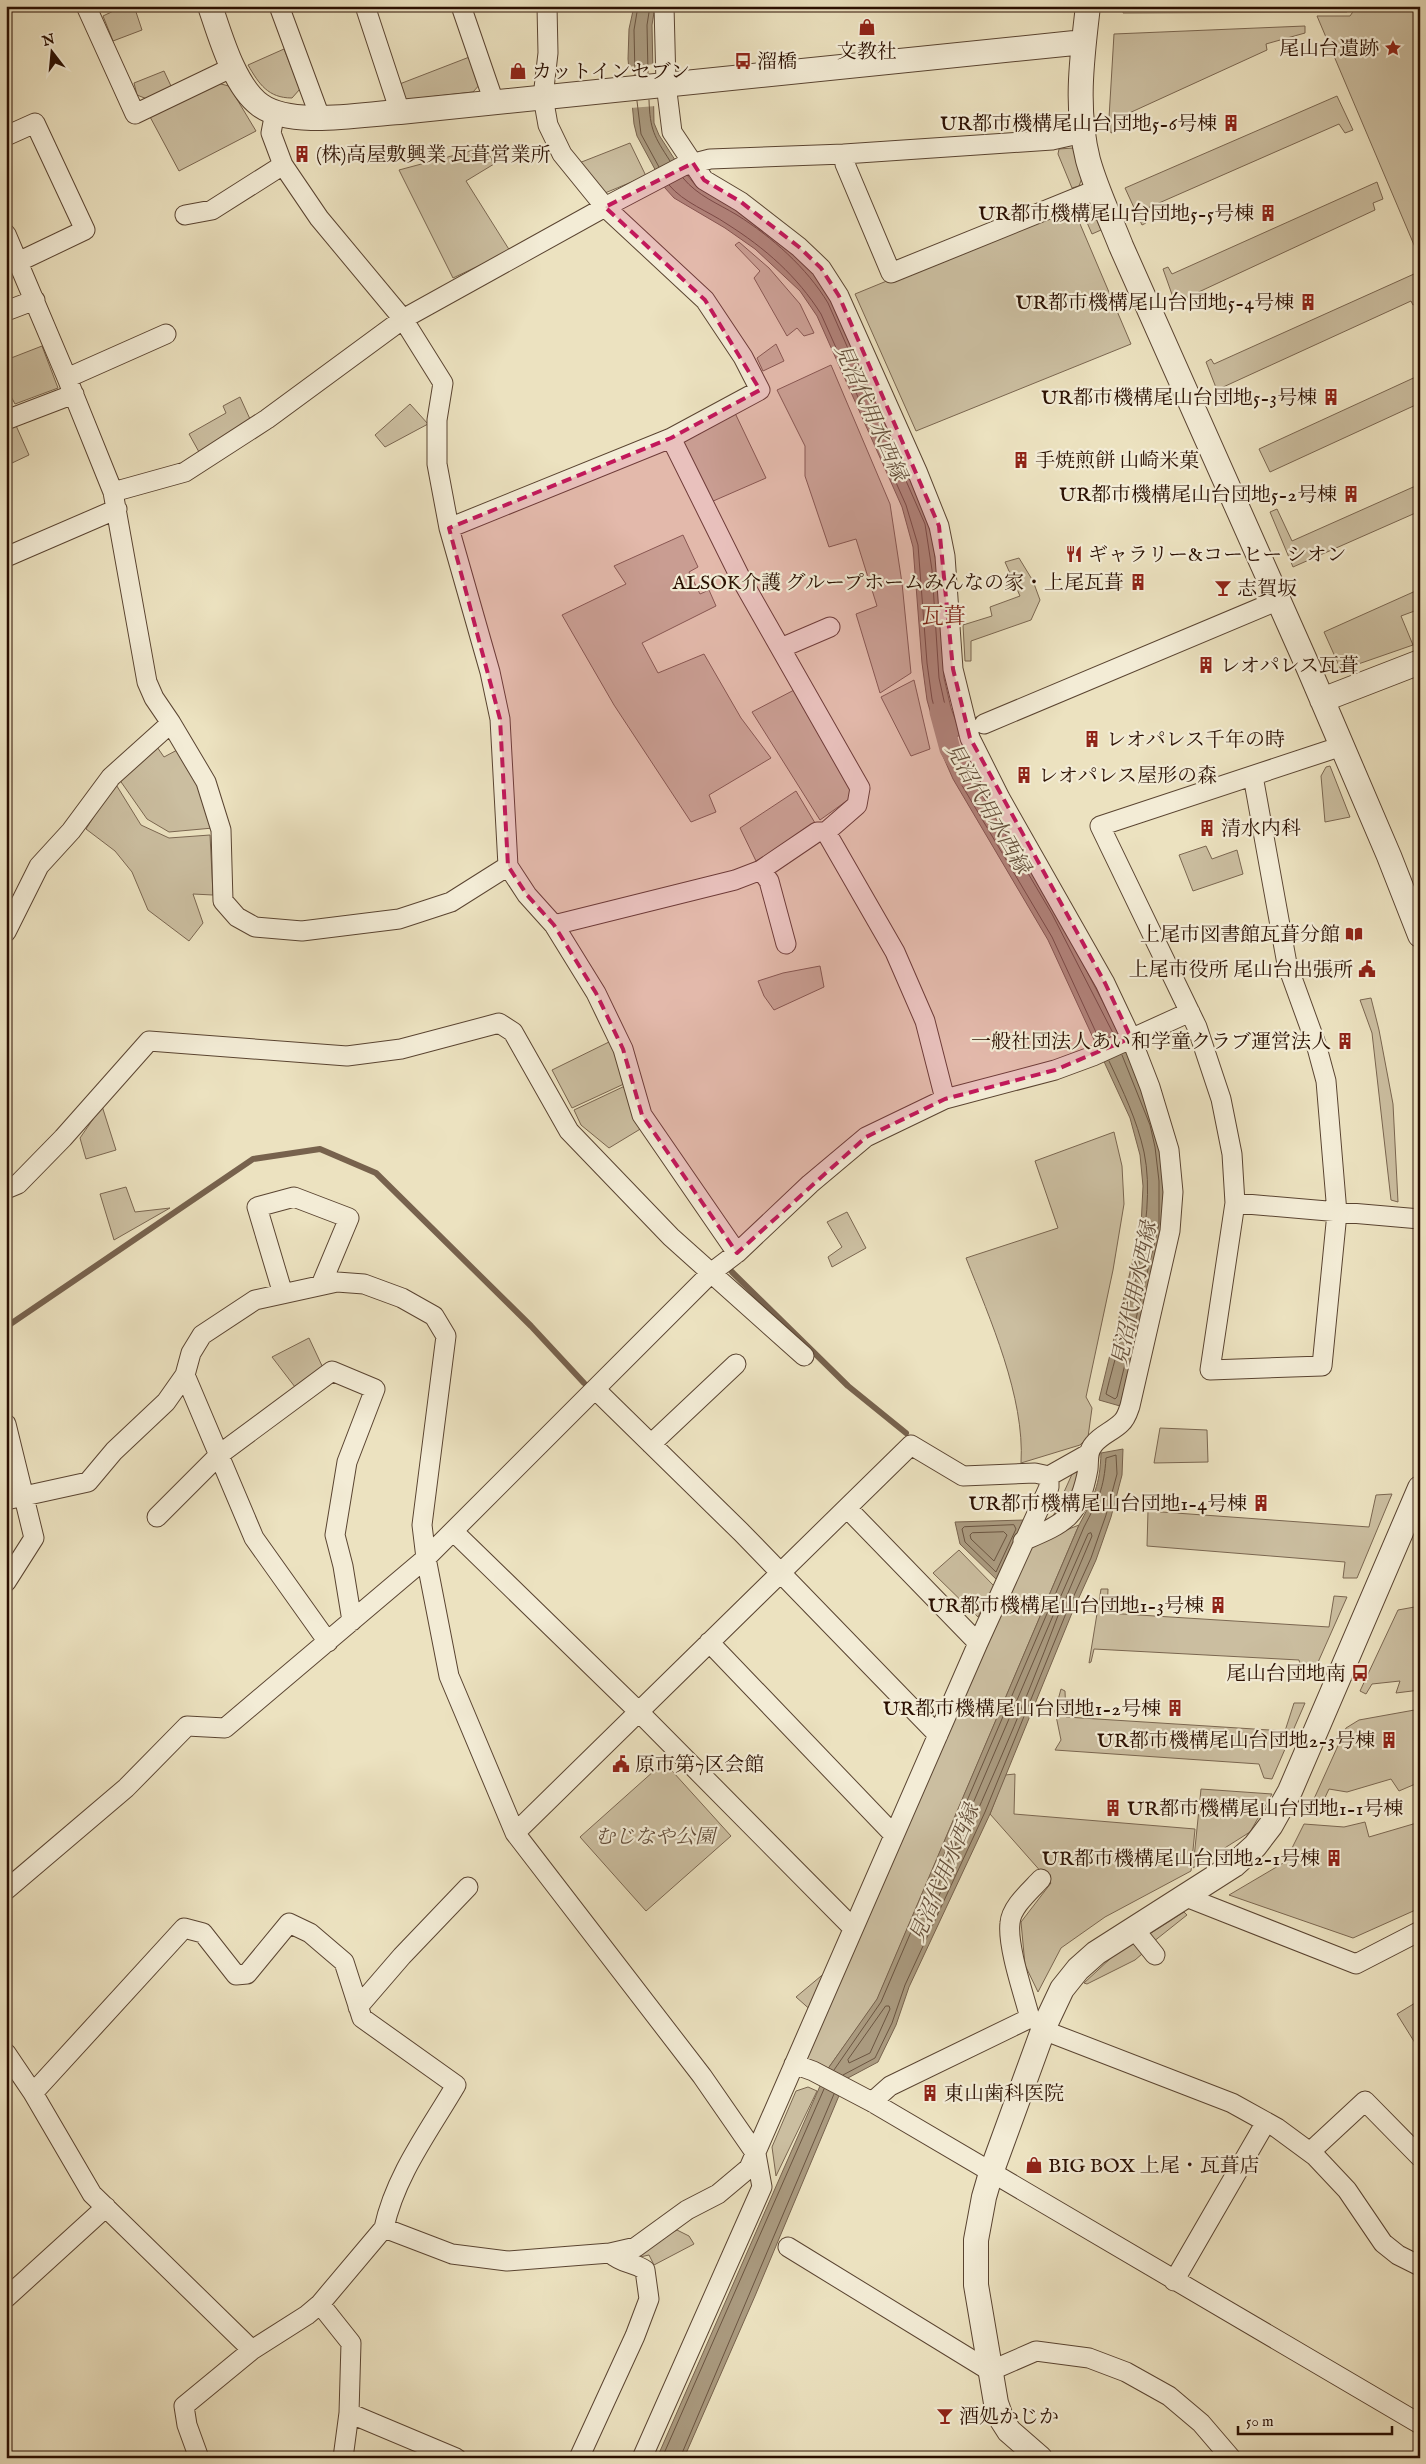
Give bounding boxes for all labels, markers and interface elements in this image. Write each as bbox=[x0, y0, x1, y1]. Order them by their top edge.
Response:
shop icon: 文教社 bbox=[857, 17, 877, 37]
north arrow bbox=[28, 28, 78, 78]
text: N bbox=[39, 30, 57, 51]
place label: 尾山台遺跡 bbox=[1279, 37, 1379, 62]
place icon: 尾山台遺跡 bbox=[1383, 38, 1403, 58]
place label: 文教社 bbox=[837, 40, 897, 65]
place label: 溜橋 bbox=[757, 50, 797, 75]
bus stop icon: 溜橋 bbox=[733, 51, 753, 71]
place label: カットインセブン bbox=[532, 60, 690, 85]
shop icon: カットインセブン bbox=[508, 61, 528, 81]
place label: UR都市機構尾山台団地5-6号棟 bbox=[940, 112, 1217, 137]
building icon: UR都市機構尾山台団地5-6号棟 bbox=[1221, 113, 1241, 133]
place label: (株)高屋敷興業 瓦葺営業所 bbox=[316, 143, 551, 168]
building icon: (株)高屋敷興業 瓦葺営業所 bbox=[292, 144, 312, 164]
place label: UR都市機構尾山台団地5-5号棟 bbox=[978, 202, 1254, 227]
building icon: UR都市機構尾山台団地5-5号棟 bbox=[1258, 203, 1278, 223]
place label: UR都市機構尾山台団地5-4号棟 bbox=[1016, 291, 1294, 316]
building icon: UR都市機構尾山台団地5-4号棟 bbox=[1298, 292, 1318, 312]
water label: 見沼代用水西縁 bbox=[827, 340, 913, 487]
place label: UR都市機構尾山台団地5-3号棟 bbox=[1041, 386, 1317, 411]
building icon: UR都市機構尾山台団地5-3号棟 bbox=[1321, 387, 1341, 407]
place label: 手焼煎餅 山崎米菓 bbox=[1035, 449, 1199, 474]
building icon: 手焼煎餅 山崎米菓 bbox=[1011, 450, 1031, 470]
place label: UR都市機構尾山台団地5-2号棟 bbox=[1059, 483, 1337, 508]
building icon: UR都市機構尾山台団地5-2号棟 bbox=[1341, 484, 1361, 504]
place label: ギャラリー&コーヒー シオン bbox=[1088, 543, 1347, 568]
restaurant icon: ギャラリー&コーヒー シオン bbox=[1064, 544, 1084, 564]
place label: ALSOK介護 グループホームみんなの家・上尾瓦葺 bbox=[671, 571, 1124, 596]
building icon: ALSOK介護 グループホームみんなの家・上尾瓦葺 bbox=[1128, 572, 1148, 592]
place label: 志賀坂 bbox=[1237, 577, 1297, 602]
bar icon: 志賀坂 bbox=[1213, 578, 1233, 598]
district label: 瓦葺 bbox=[922, 603, 966, 631]
place label: レオパレス瓦葺 bbox=[1220, 654, 1359, 679]
building icon: レオパレス瓦葺 bbox=[1196, 655, 1216, 675]
place label: レオパレス千年の時 bbox=[1106, 728, 1285, 753]
building icon: レオパレス千年の時 bbox=[1082, 729, 1102, 749]
water label: 見沼代用水西縁 bbox=[938, 738, 1036, 881]
place label: レオパレス屋形の森 bbox=[1038, 764, 1217, 789]
building icon: レオパレス屋形の森 bbox=[1014, 765, 1034, 785]
place label: 清水内科 bbox=[1221, 817, 1301, 842]
building icon: 清水内科 bbox=[1197, 818, 1217, 838]
place label: 上尾市図書館瓦葺分館 bbox=[1140, 923, 1340, 948]
library icon: 上尾市図書館瓦葺分館 bbox=[1344, 924, 1364, 944]
place label: 上尾市役所 尾山台出張所 bbox=[1129, 958, 1353, 983]
public building icon: 上尾市役所 尾山台出張所 bbox=[1357, 959, 1377, 979]
place label: 一般社団法人あい和学童クラブ運営法人 bbox=[971, 1030, 1331, 1055]
building icon: 一般社団法人あい和学童クラブ運営法人 bbox=[1335, 1031, 1355, 1051]
water label: 見沼代用水西縁 bbox=[1107, 1218, 1164, 1369]
place label: UR都市機構尾山台団地1-4号棟 bbox=[968, 1492, 1247, 1517]
building icon: UR都市機構尾山台団地1-4号棟 bbox=[1251, 1493, 1271, 1513]
place label: UR都市機構尾山台団地1-3号棟 bbox=[928, 1594, 1204, 1619]
building icon: UR都市機構尾山台団地1-3号棟 bbox=[1208, 1595, 1228, 1615]
place label: 尾山台団地南 bbox=[1226, 1662, 1346, 1687]
bus stop icon: 尾山台団地南 bbox=[1350, 1663, 1370, 1683]
place label: UR都市機構尾山台団地1-2号棟 bbox=[883, 1697, 1161, 1722]
building icon: UR都市機構尾山台団地1-2号棟 bbox=[1165, 1698, 1185, 1718]
place label: UR都市機構尾山台団地2-3号棟 bbox=[1097, 1729, 1375, 1754]
building icon: UR都市機構尾山台団地2-3号棟 bbox=[1379, 1730, 1399, 1750]
place label: 原市第7区会館 bbox=[635, 1753, 764, 1778]
public building icon: 原市第7区会館 bbox=[611, 1754, 631, 1774]
place label: UR都市機構尾山台団地1-1号棟 bbox=[1127, 1797, 1403, 1822]
building icon: UR都市機構尾山台団地1-1号棟 bbox=[1103, 1798, 1123, 1818]
water label: 見沼代用水西縁 bbox=[904, 1799, 987, 1947]
park label: むじなや公園 bbox=[595, 1825, 718, 1850]
place label: UR都市機構尾山台団地2-1号棟 bbox=[1042, 1847, 1320, 1872]
building icon: UR都市機構尾山台団地2-1号棟 bbox=[1324, 1848, 1344, 1868]
place label: 東山歯科医院 bbox=[944, 2082, 1064, 2107]
building icon: 東山歯科医院 bbox=[920, 2083, 940, 2103]
place label: BIG BOX 上尾・瓦葺店 bbox=[1048, 2154, 1260, 2179]
shop icon: BIG BOX 上尾・瓦葺店 bbox=[1024, 2155, 1044, 2175]
scale bar bbox=[1238, 2404, 1392, 2436]
place label: 酒処かじか bbox=[959, 2405, 1059, 2430]
bar icon: 酒処かじか bbox=[935, 2406, 955, 2426]
text: 50 m bbox=[1246, 2412, 1274, 2431]

